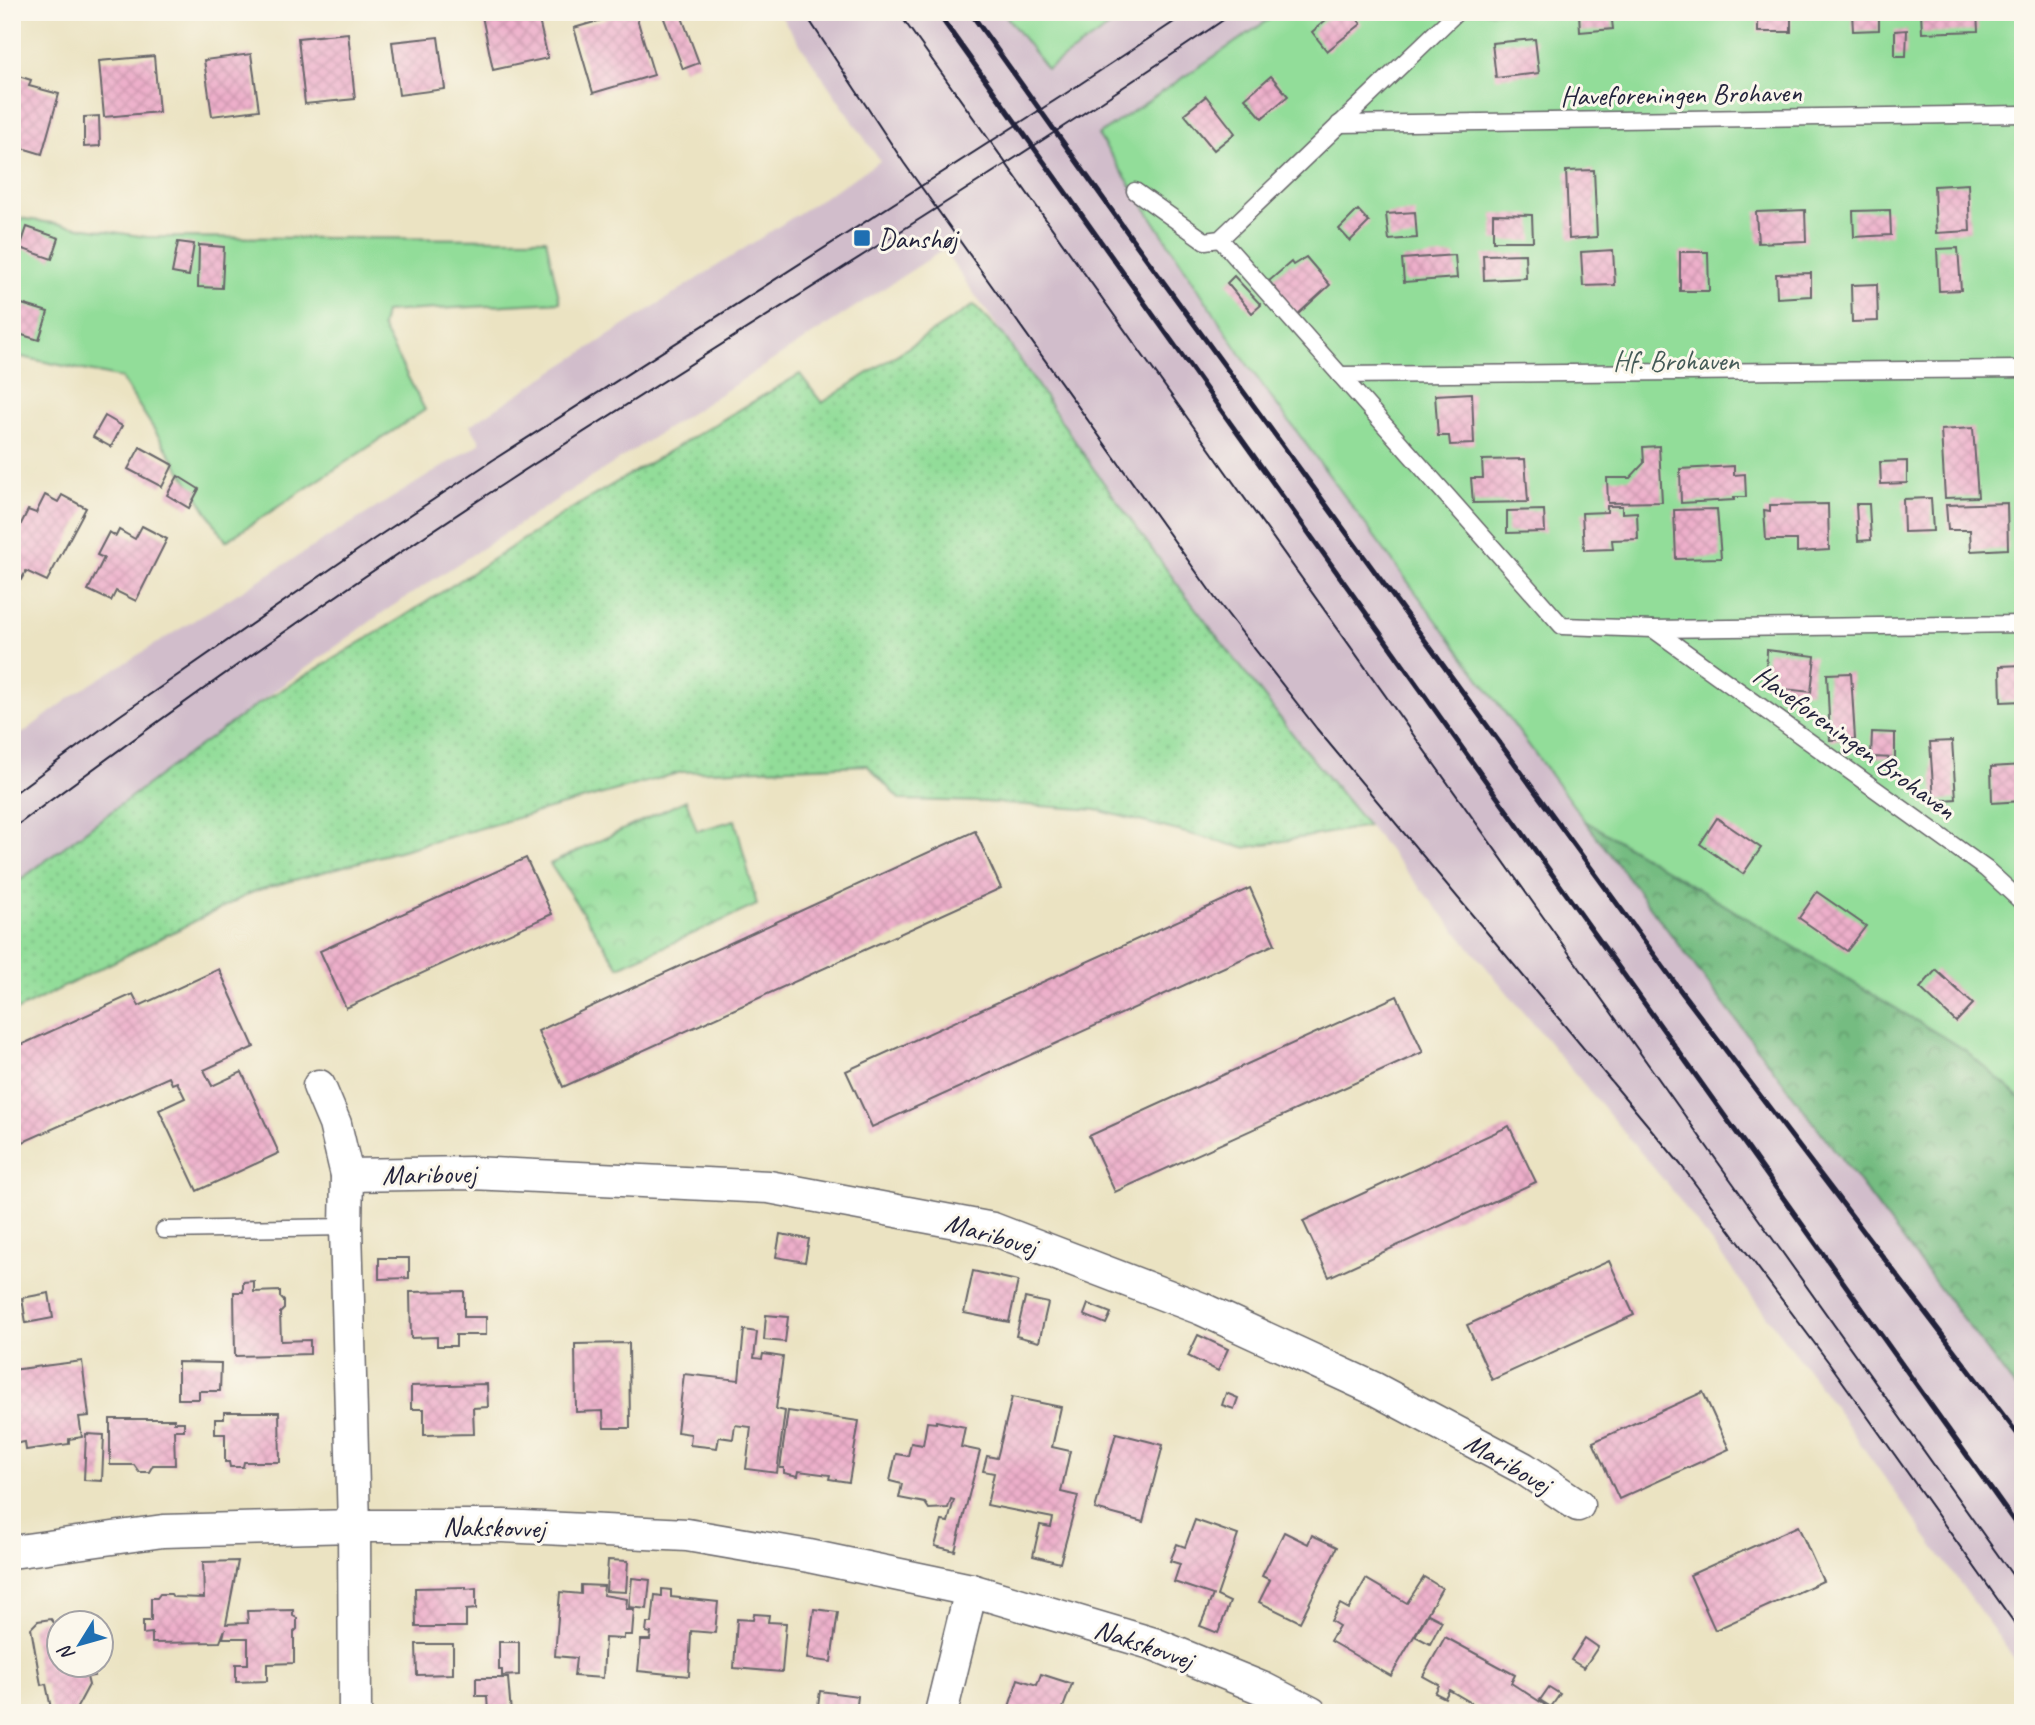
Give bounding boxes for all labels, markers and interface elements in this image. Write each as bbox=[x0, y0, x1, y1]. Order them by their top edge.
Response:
street label: Haveforeningen Brohaven bbox=[1560, 74, 1802, 114]
place label: Danshøj bbox=[878, 221, 960, 256]
marker: Danshøj bbox=[852, 228, 872, 248]
park label: Hf. Brohaven bbox=[1613, 343, 1740, 378]
street label: Haveforeningen Brohaven bbox=[1747, 657, 1963, 827]
street label: Maribovej bbox=[382, 1156, 480, 1192]
street label: Maribovej bbox=[941, 1204, 1044, 1265]
street label: Maribovej bbox=[1459, 1424, 1560, 1503]
street label: Nakskovvej bbox=[443, 1509, 549, 1545]
north arrow bbox=[46, 1610, 116, 1680]
street label: Nakskovvej bbox=[1090, 1611, 1201, 1678]
text: N bbox=[52, 1639, 80, 1666]

